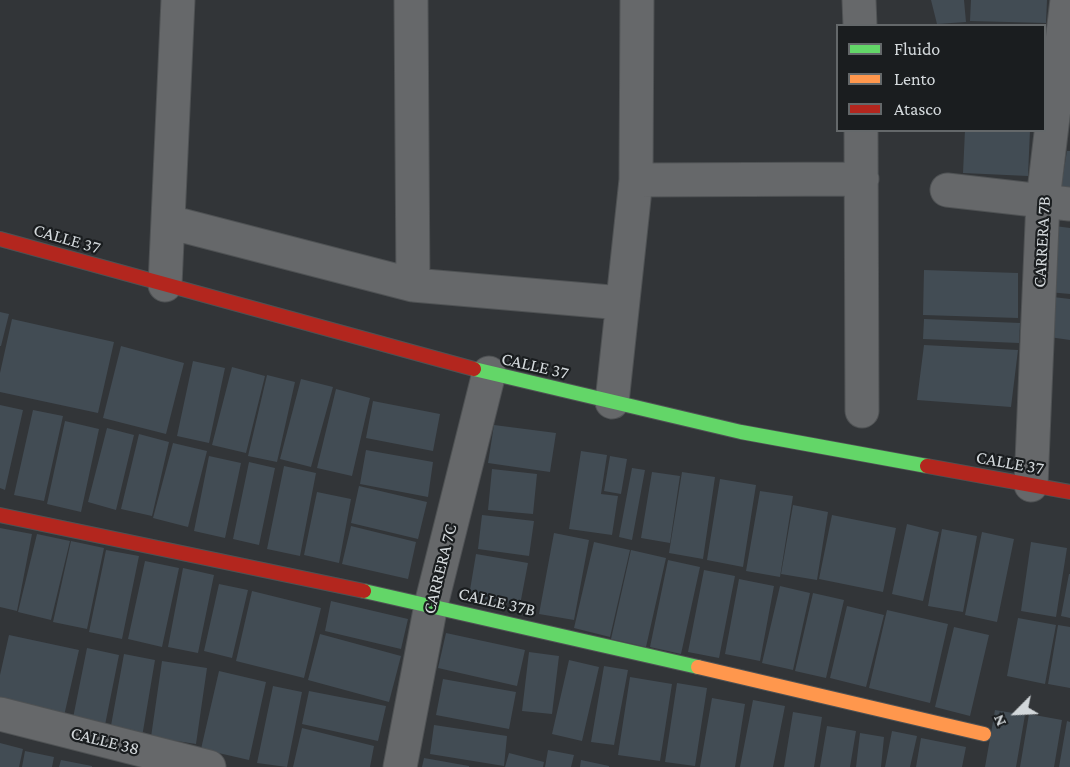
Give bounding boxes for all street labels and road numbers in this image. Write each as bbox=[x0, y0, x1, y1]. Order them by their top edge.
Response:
street label: CARRERA 7B bbox=[1029, 196, 1055, 288]
street label: CALLE 37 bbox=[31, 219, 103, 259]
street label: CALLE 37 bbox=[499, 348, 571, 384]
street label: CALLE 37 bbox=[974, 446, 1046, 480]
street label: CARRERA 7C bbox=[418, 522, 462, 616]
street label: CALLE 37B bbox=[456, 583, 538, 621]
street label: CALLE 38 bbox=[68, 722, 142, 760]

